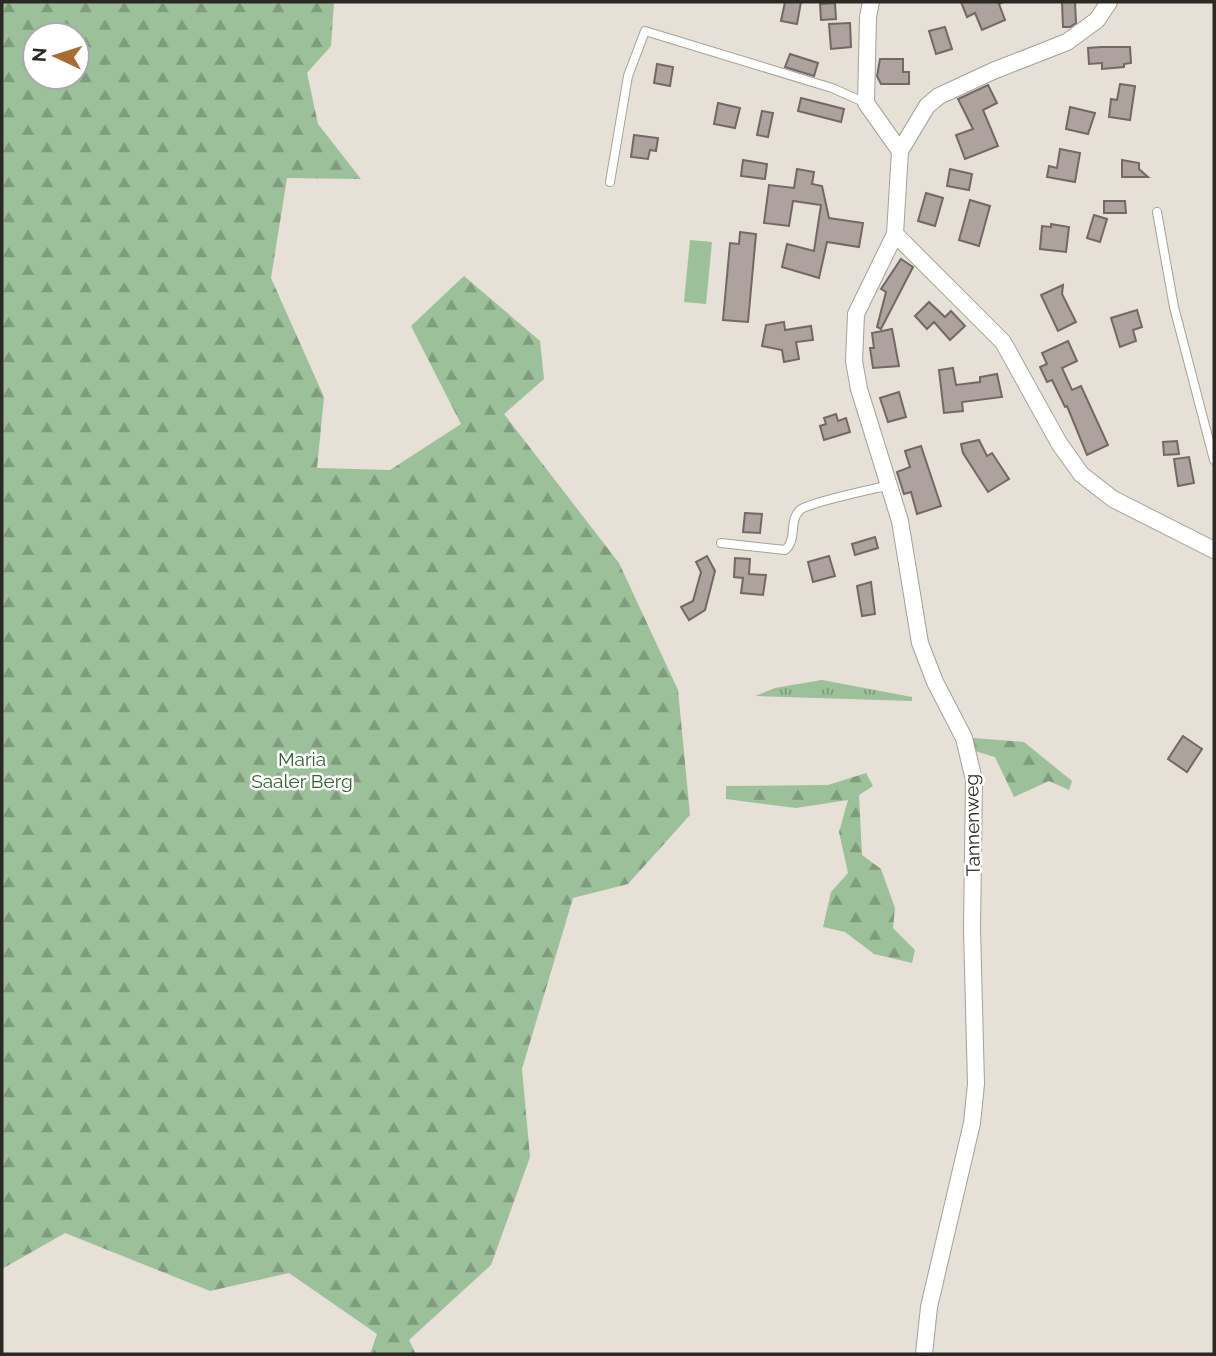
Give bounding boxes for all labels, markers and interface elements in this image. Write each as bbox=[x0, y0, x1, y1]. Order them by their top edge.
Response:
north arrow bbox=[21, 21, 91, 91]
text: N bbox=[28, 47, 51, 63]
park label: Maria Saaler Berg bbox=[251, 748, 353, 792]
street label: Tannenweg bbox=[960, 774, 984, 876]

